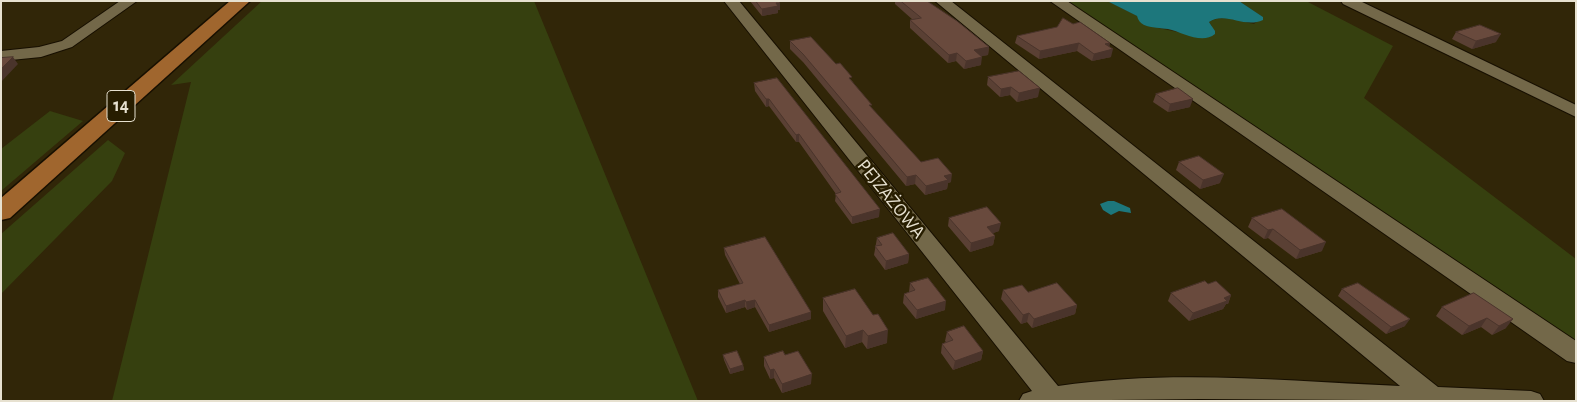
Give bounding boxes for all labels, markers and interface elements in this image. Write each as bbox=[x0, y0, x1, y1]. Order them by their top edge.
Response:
road number: 14 bbox=[107, 90, 135, 122]
street label: PEJZAŻOWA bbox=[852, 155, 930, 243]

